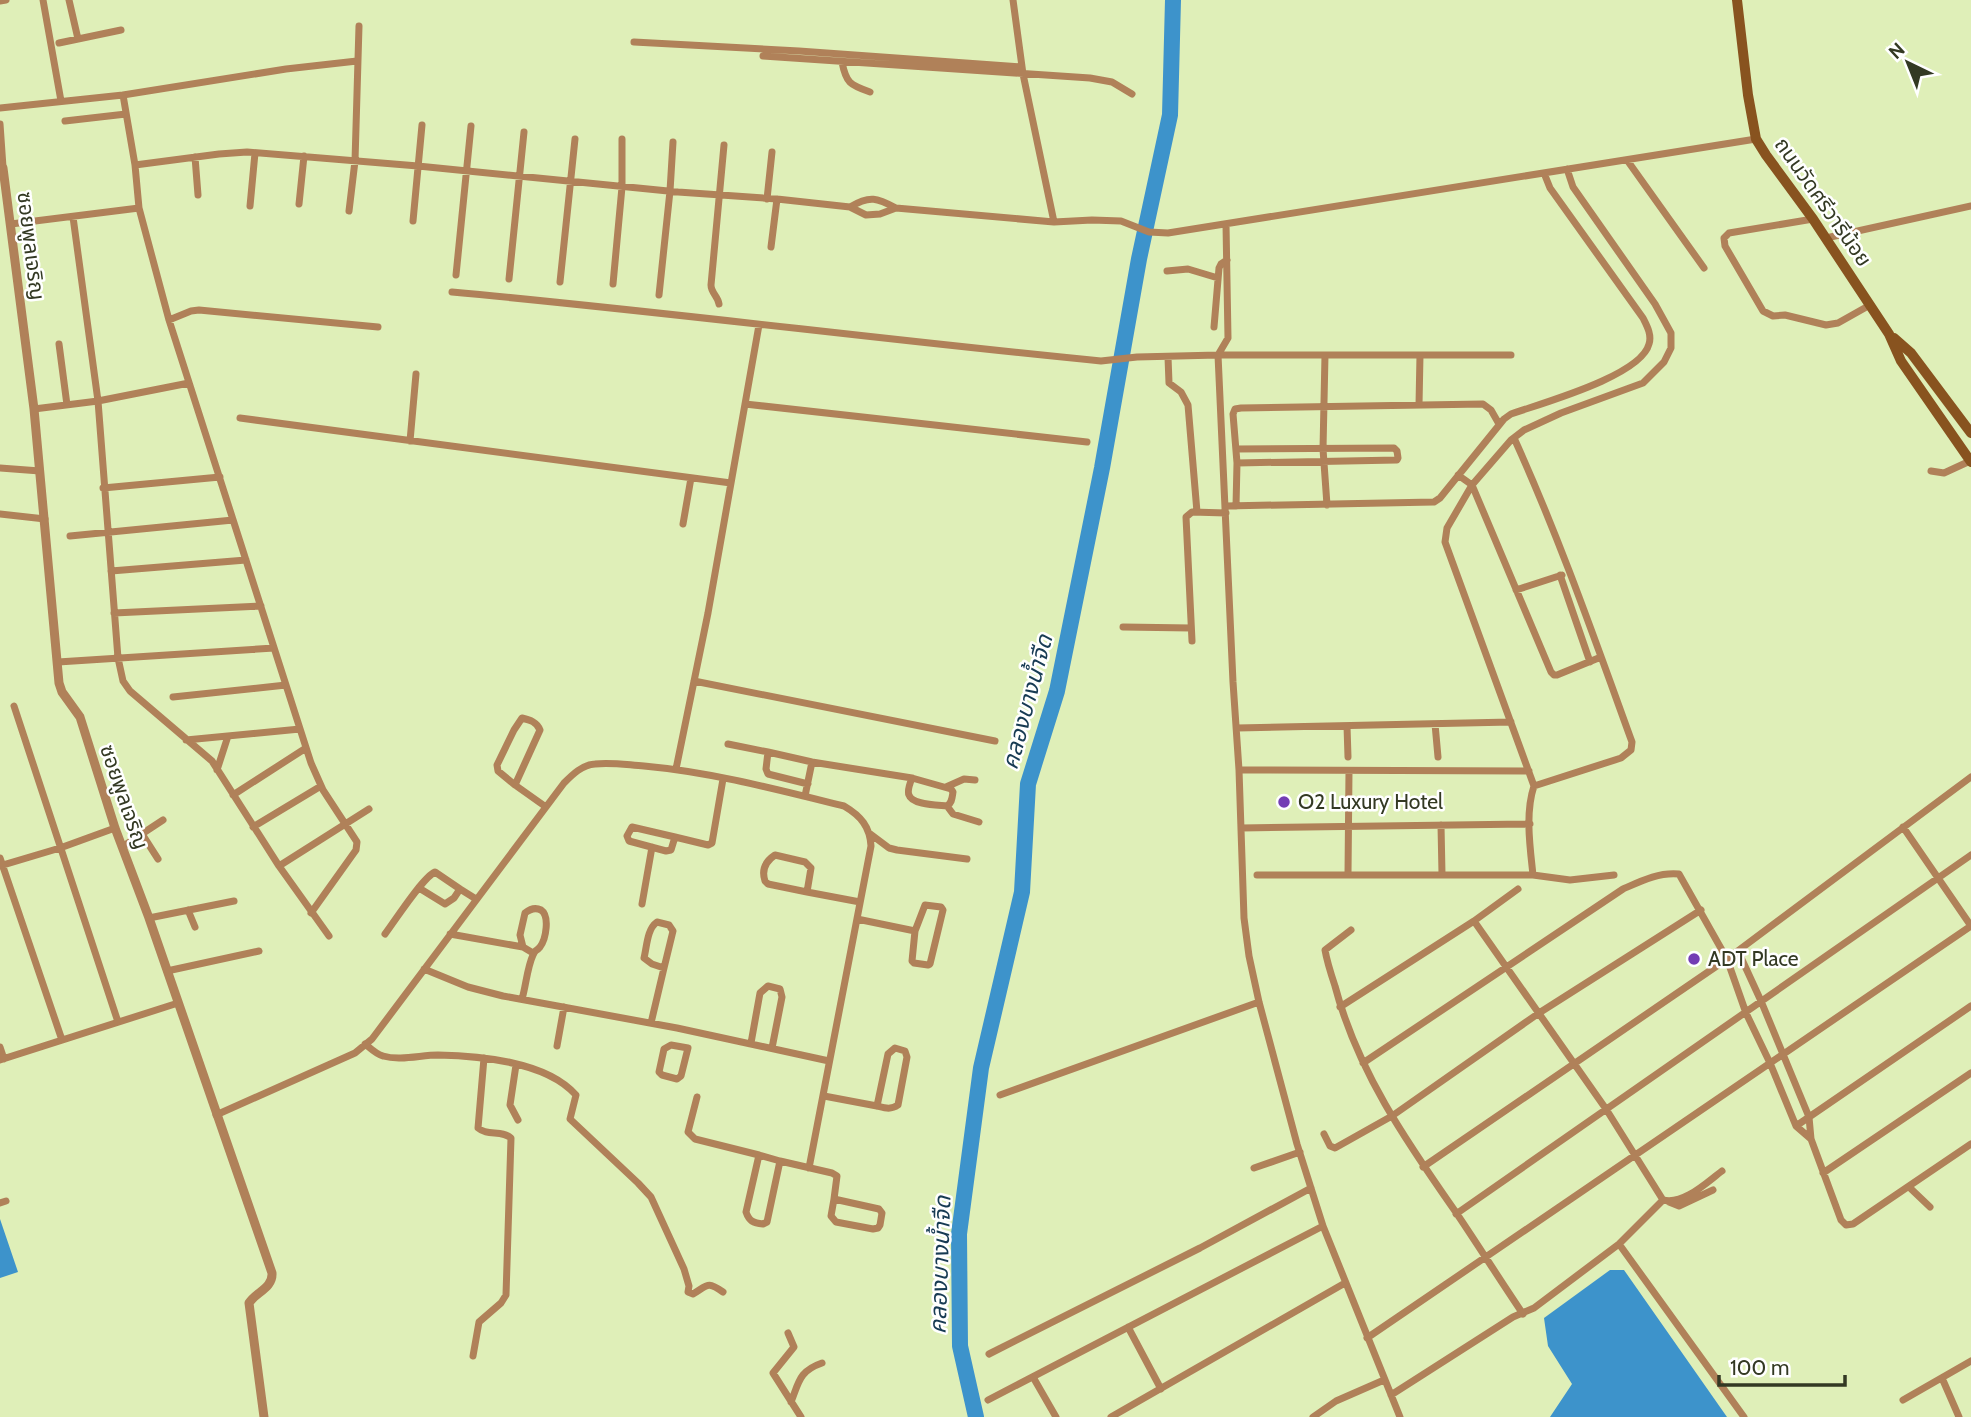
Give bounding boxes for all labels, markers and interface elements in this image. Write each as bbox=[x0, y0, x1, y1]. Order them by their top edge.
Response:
north arrow bbox=[1873, 28, 1943, 98]
text: N bbox=[1884, 38, 1910, 64]
street label: ถนนวัดศรีวารีน้อย bbox=[1770, 132, 1877, 271]
street label: ซอยพูลเจริญ bbox=[11, 190, 51, 302]
water label: คลองบางน้ำจืด bbox=[994, 630, 1059, 772]
street label: ซอยพูลเจริญ bbox=[94, 741, 154, 853]
place label: O2 Luxury Hotel bbox=[1298, 789, 1443, 814]
marker: O2 Luxury Hotel bbox=[1276, 794, 1292, 810]
place label: ADT Place bbox=[1708, 946, 1799, 971]
marker: ADT Place bbox=[1686, 951, 1702, 967]
water label: คลองบางน้ำจืด bbox=[922, 1195, 956, 1335]
scale bar bbox=[1719, 1344, 1845, 1388]
text: 100 m bbox=[1730, 1355, 1789, 1380]

